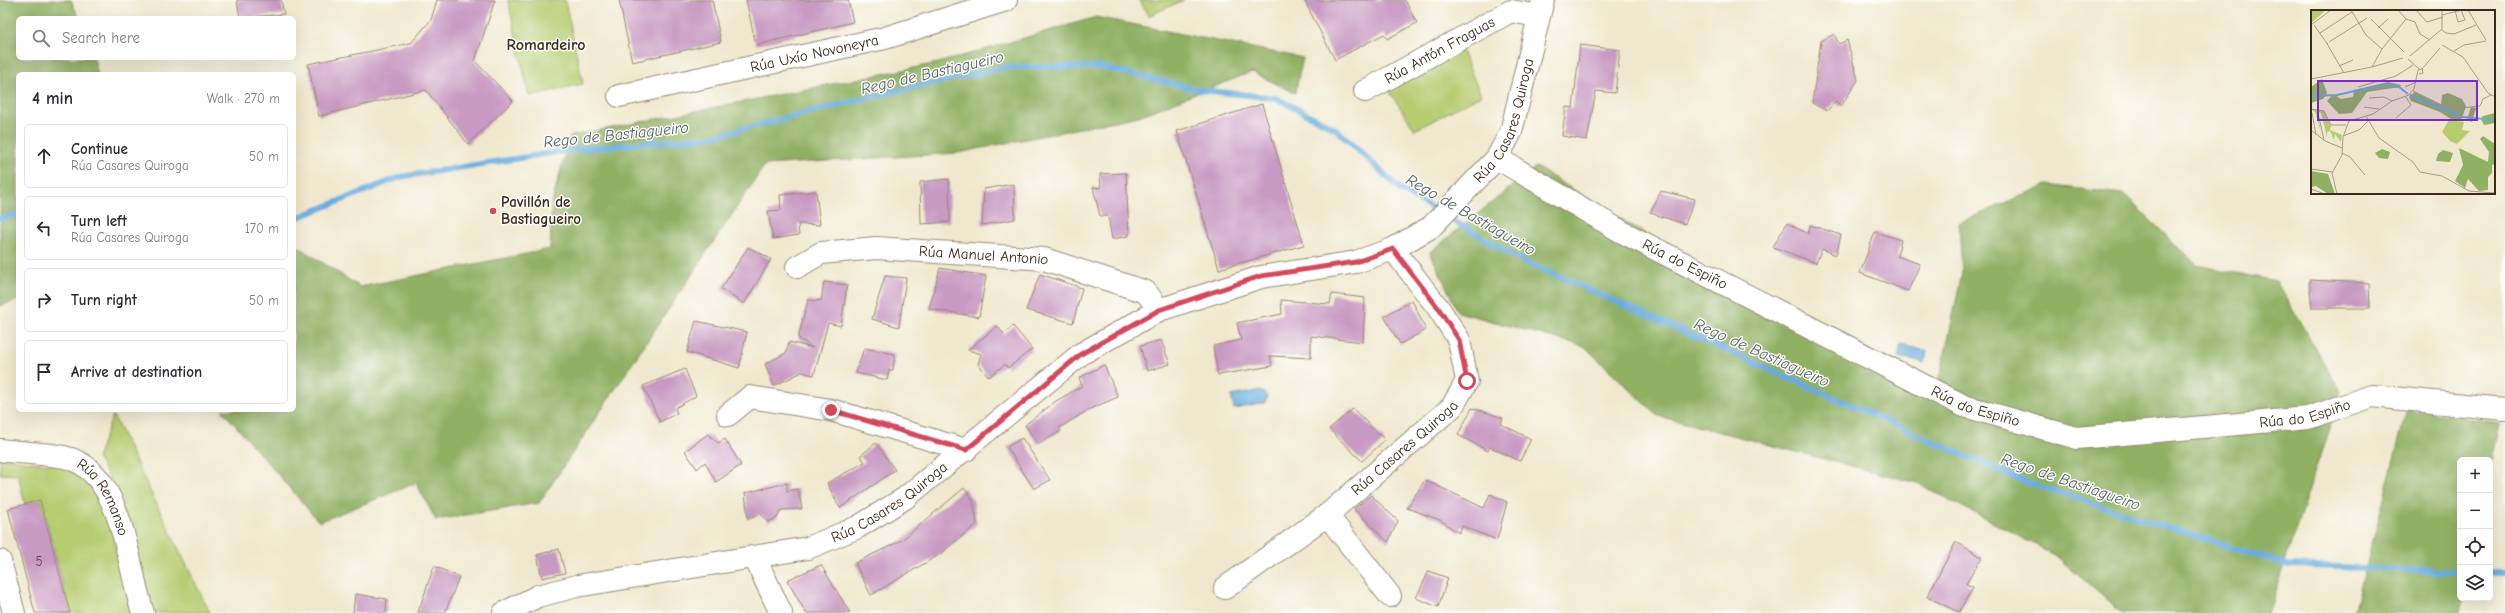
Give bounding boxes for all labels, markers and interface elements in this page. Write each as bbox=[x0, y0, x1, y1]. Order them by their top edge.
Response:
inset map bbox=[2311, 10, 2495, 194]
street label: Rúa Antón Fraguas bbox=[1381, 13, 1498, 88]
search box bbox=[16, 16, 296, 60]
icon: search bbox=[30, 27, 52, 49]
text: Search here bbox=[62, 29, 140, 47]
street label: Rúa Uxío Novoneyra bbox=[749, 31, 880, 76]
district label: Romardeiro bbox=[506, 36, 586, 54]
water label: Rego de Bastiagueiro bbox=[859, 48, 1005, 98]
street label: Rúa Casares Quiroga bbox=[1469, 56, 1538, 186]
text: 4 min bbox=[32, 89, 73, 108]
text: Walk · 270 m bbox=[207, 91, 280, 106]
water label: Rego de Bastiagueiro bbox=[543, 118, 690, 152]
text: Continue bbox=[71, 140, 128, 158]
icon: ahead bbox=[33, 145, 55, 167]
text: 50 m bbox=[249, 149, 279, 164]
text: Rúa Casares Quiroga bbox=[71, 158, 189, 173]
water label: Rego de Bastiagueiro bbox=[1403, 171, 1538, 259]
place label: Pavillón de Bastiagueiro bbox=[501, 193, 581, 228]
marker: Pavillón de Bastiagueiro bbox=[488, 206, 498, 216]
text: Turn left bbox=[71, 212, 127, 230]
icon: left bbox=[33, 217, 55, 239]
text: 170 m bbox=[245, 221, 279, 236]
text: Rúa Casares Quiroga bbox=[71, 230, 189, 245]
street label: Rúa do Espiño bbox=[1639, 235, 1731, 293]
street label: Rúa Manuel Antonio bbox=[918, 242, 1051, 269]
icon: right bbox=[33, 289, 55, 311]
text: Turn right bbox=[71, 291, 137, 309]
text: 50 m bbox=[249, 293, 279, 308]
water label: Rego de Bastiagueiro bbox=[1691, 315, 1832, 391]
icon: arrive bbox=[33, 361, 55, 383]
text: Arrive at destination bbox=[71, 363, 202, 381]
route start bbox=[1458, 372, 1476, 390]
street label: Rúa do Espiño bbox=[1928, 382, 2022, 430]
street label: Rúa do Espiño bbox=[2259, 395, 2353, 431]
street label: Rúa Casares Quiroga bbox=[1347, 398, 1462, 499]
route end bbox=[822, 401, 840, 419]
water label: Rego de Bastiagueiro bbox=[1999, 450, 2143, 514]
street label: Rúa Remanso bbox=[74, 454, 132, 538]
map controls bbox=[2457, 457, 2493, 601]
button: + bbox=[2457, 457, 2493, 493]
street label: Rúa Casares Quiroga bbox=[828, 458, 951, 546]
button: − bbox=[2457, 493, 2493, 529]
button: locate bbox=[2457, 529, 2493, 565]
house number: 5 bbox=[35, 554, 43, 569]
button: layers bbox=[2457, 565, 2493, 601]

